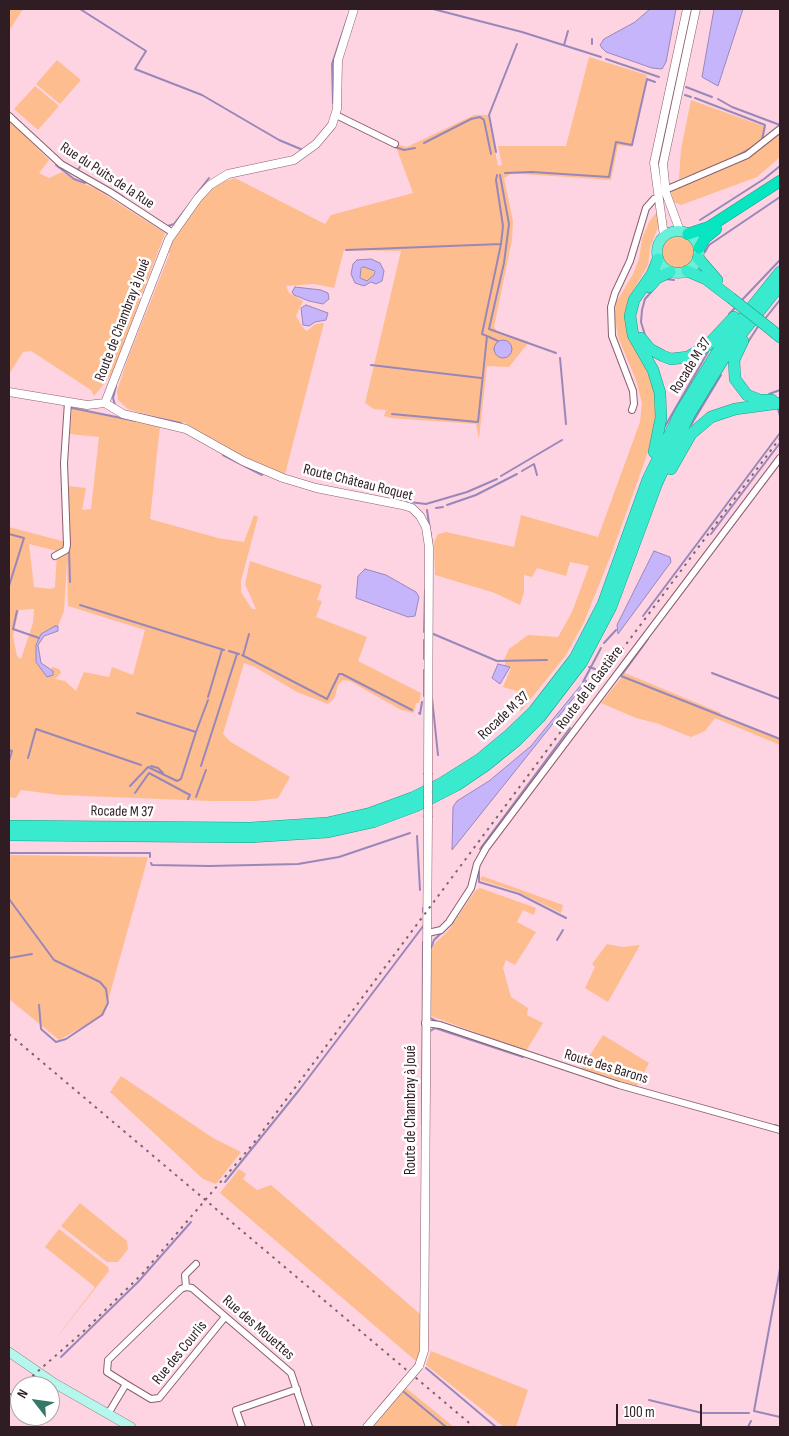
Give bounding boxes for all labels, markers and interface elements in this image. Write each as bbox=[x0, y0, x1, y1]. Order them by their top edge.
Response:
street label: Rue du Puits de la Rue bbox=[56, 139, 158, 213]
street label: Route de Chambray à Joué bbox=[91, 256, 155, 384]
street label: Rocade M 37 bbox=[667, 335, 715, 397]
street label: Route Château Roquet bbox=[301, 461, 415, 505]
street label: Route de la Gastière bbox=[553, 643, 627, 733]
street label: Rocade M 37 bbox=[475, 688, 533, 744]
street label: Rocade M 37 bbox=[90, 802, 154, 822]
street label: Route de Chambray à Joué bbox=[402, 1045, 420, 1175]
street label: Route des Barons bbox=[562, 1046, 650, 1088]
street label: Rue des Mouettes bbox=[218, 1292, 298, 1364]
street label: Rue des Courlis bbox=[149, 1317, 211, 1389]
north arrow bbox=[10, 1376, 60, 1426]
text: N bbox=[13, 1386, 32, 1401]
scale bar bbox=[619, 1394, 705, 1426]
text: 100 m bbox=[624, 1403, 655, 1422]

